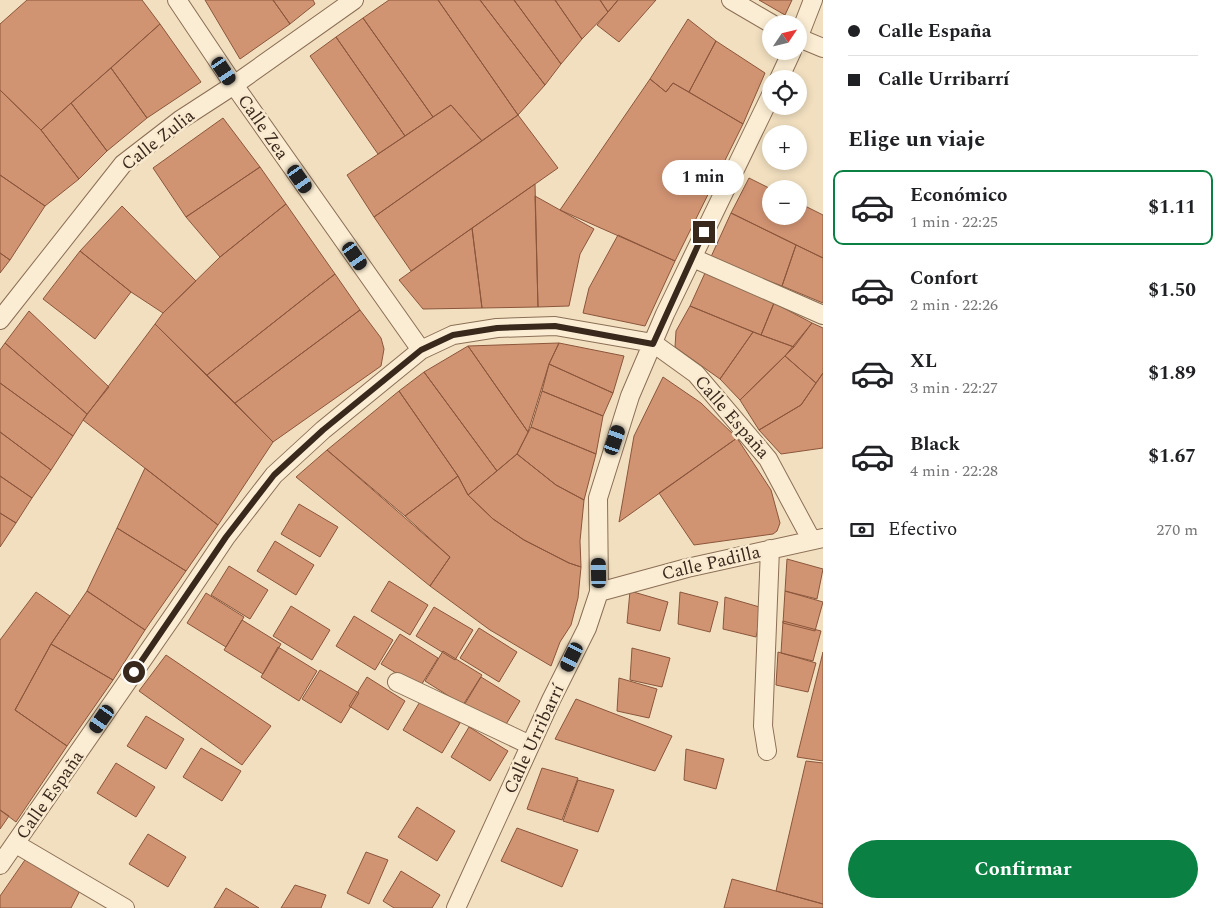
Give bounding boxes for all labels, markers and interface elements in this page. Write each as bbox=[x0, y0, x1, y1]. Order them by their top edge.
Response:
north arrow bbox=[762, 15, 808, 60]
map controls bbox=[762, 15, 807, 225]
text: Calle España bbox=[878, 17, 992, 46]
car bbox=[209, 54, 238, 88]
text: Calle Urribarrí bbox=[878, 65, 1009, 94]
button: locate bbox=[762, 70, 807, 115]
street label: Calle Zea bbox=[231, 89, 296, 165]
street label: Calle Zulia bbox=[115, 102, 201, 177]
text: Elige un viaje bbox=[848, 123, 985, 156]
button: + bbox=[762, 125, 807, 170]
callout: 1 min bbox=[663, 160, 745, 194]
car bbox=[285, 162, 314, 196]
text: 1 min bbox=[682, 165, 724, 189]
button: − bbox=[762, 180, 807, 225]
text: Económico bbox=[910, 181, 1007, 210]
icon: car bbox=[850, 185, 895, 230]
text: $1.11 bbox=[1148, 193, 1196, 222]
text: 1 min · 22:25 bbox=[910, 210, 998, 234]
route end bbox=[693, 221, 715, 243]
car bbox=[340, 239, 369, 273]
text: Confort bbox=[910, 264, 978, 293]
icon: car bbox=[850, 268, 895, 313]
text: $1.50 bbox=[1148, 276, 1196, 305]
text: 2 min · 22:26 bbox=[910, 293, 998, 317]
text: XL bbox=[910, 347, 937, 376]
icon: car bbox=[850, 351, 895, 396]
text: $1.89 bbox=[1148, 359, 1196, 388]
street label: Calle España bbox=[688, 369, 776, 465]
text: 3 min · 22:27 bbox=[910, 376, 998, 400]
car bbox=[603, 423, 626, 457]
text: Black bbox=[910, 430, 960, 459]
icon: car bbox=[850, 434, 895, 479]
text: $1.67 bbox=[1148, 442, 1196, 471]
text: 4 min · 22:28 bbox=[910, 459, 998, 483]
text: Efectivo bbox=[888, 515, 957, 544]
icon: cash bbox=[848, 516, 876, 544]
text: 270 m bbox=[1156, 518, 1198, 542]
street label: Calle Padilla bbox=[659, 538, 763, 587]
car bbox=[591, 558, 606, 588]
car bbox=[558, 640, 585, 674]
route start bbox=[123, 661, 145, 683]
street label: Calle Urribarrí bbox=[497, 678, 572, 798]
car bbox=[87, 702, 116, 736]
street label: Calle España bbox=[9, 745, 91, 845]
button: Confirmar bbox=[848, 840, 1198, 898]

